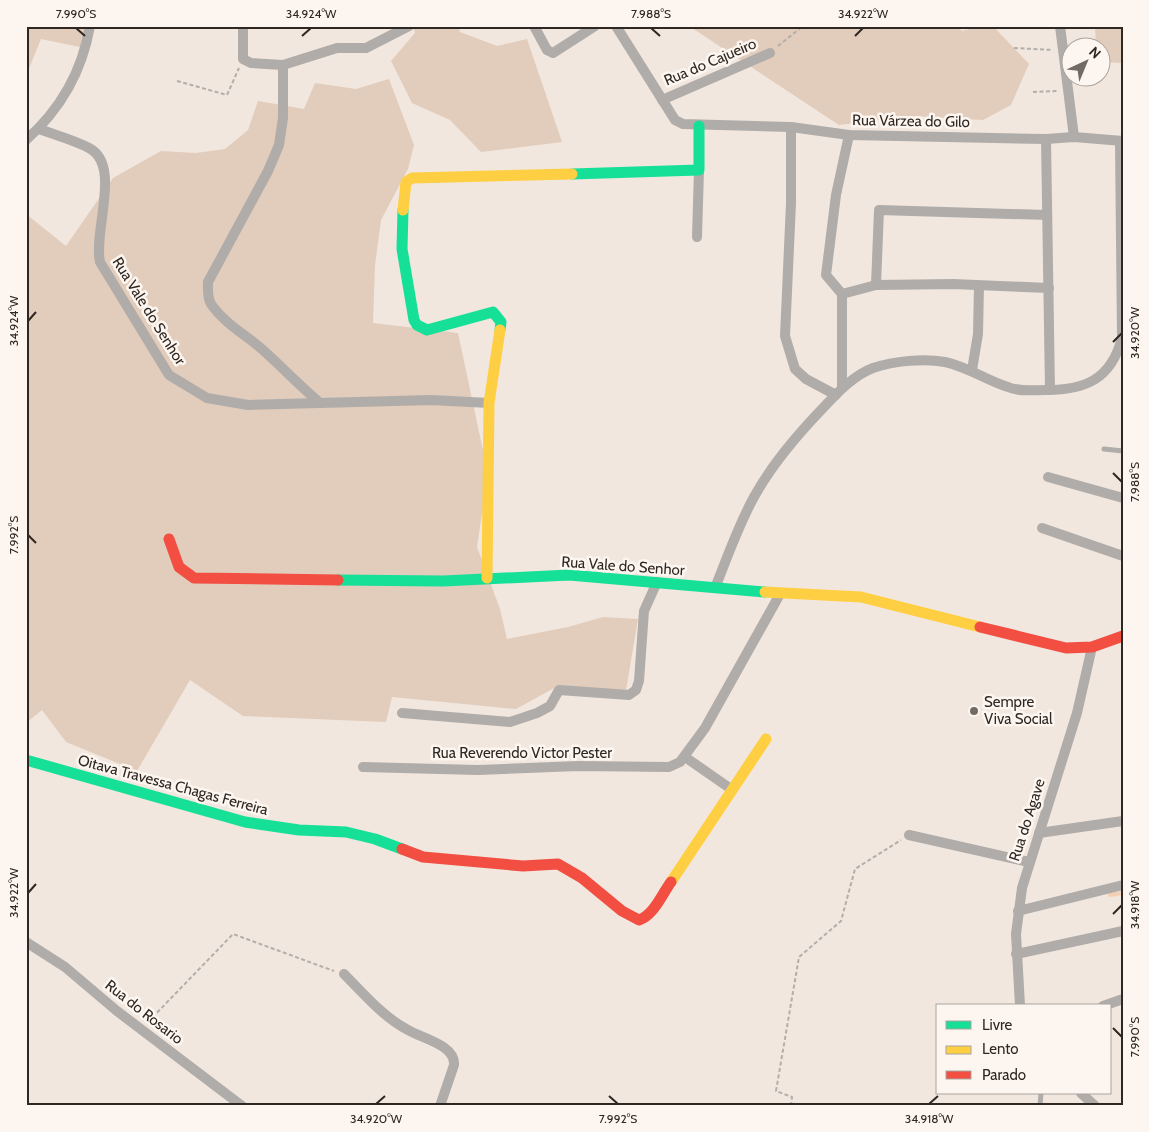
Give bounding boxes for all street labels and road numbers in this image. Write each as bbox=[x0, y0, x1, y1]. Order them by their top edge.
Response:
street label: Rua do Cajueiro bbox=[661, 34, 759, 90]
street label: Rua Várzea do Gilo bbox=[852, 111, 970, 131]
street label: Rua Vale do Senhor bbox=[109, 254, 189, 368]
street label: Rua Vale do Senhor bbox=[561, 553, 685, 579]
street label: Rua Reverendo Victor Pester bbox=[432, 744, 612, 762]
street label: Oitava Travessa Chagas Ferreira bbox=[76, 751, 271, 819]
street label: Rua do Agave bbox=[1005, 776, 1049, 864]
street label: Rua do Rosario bbox=[101, 976, 187, 1048]

